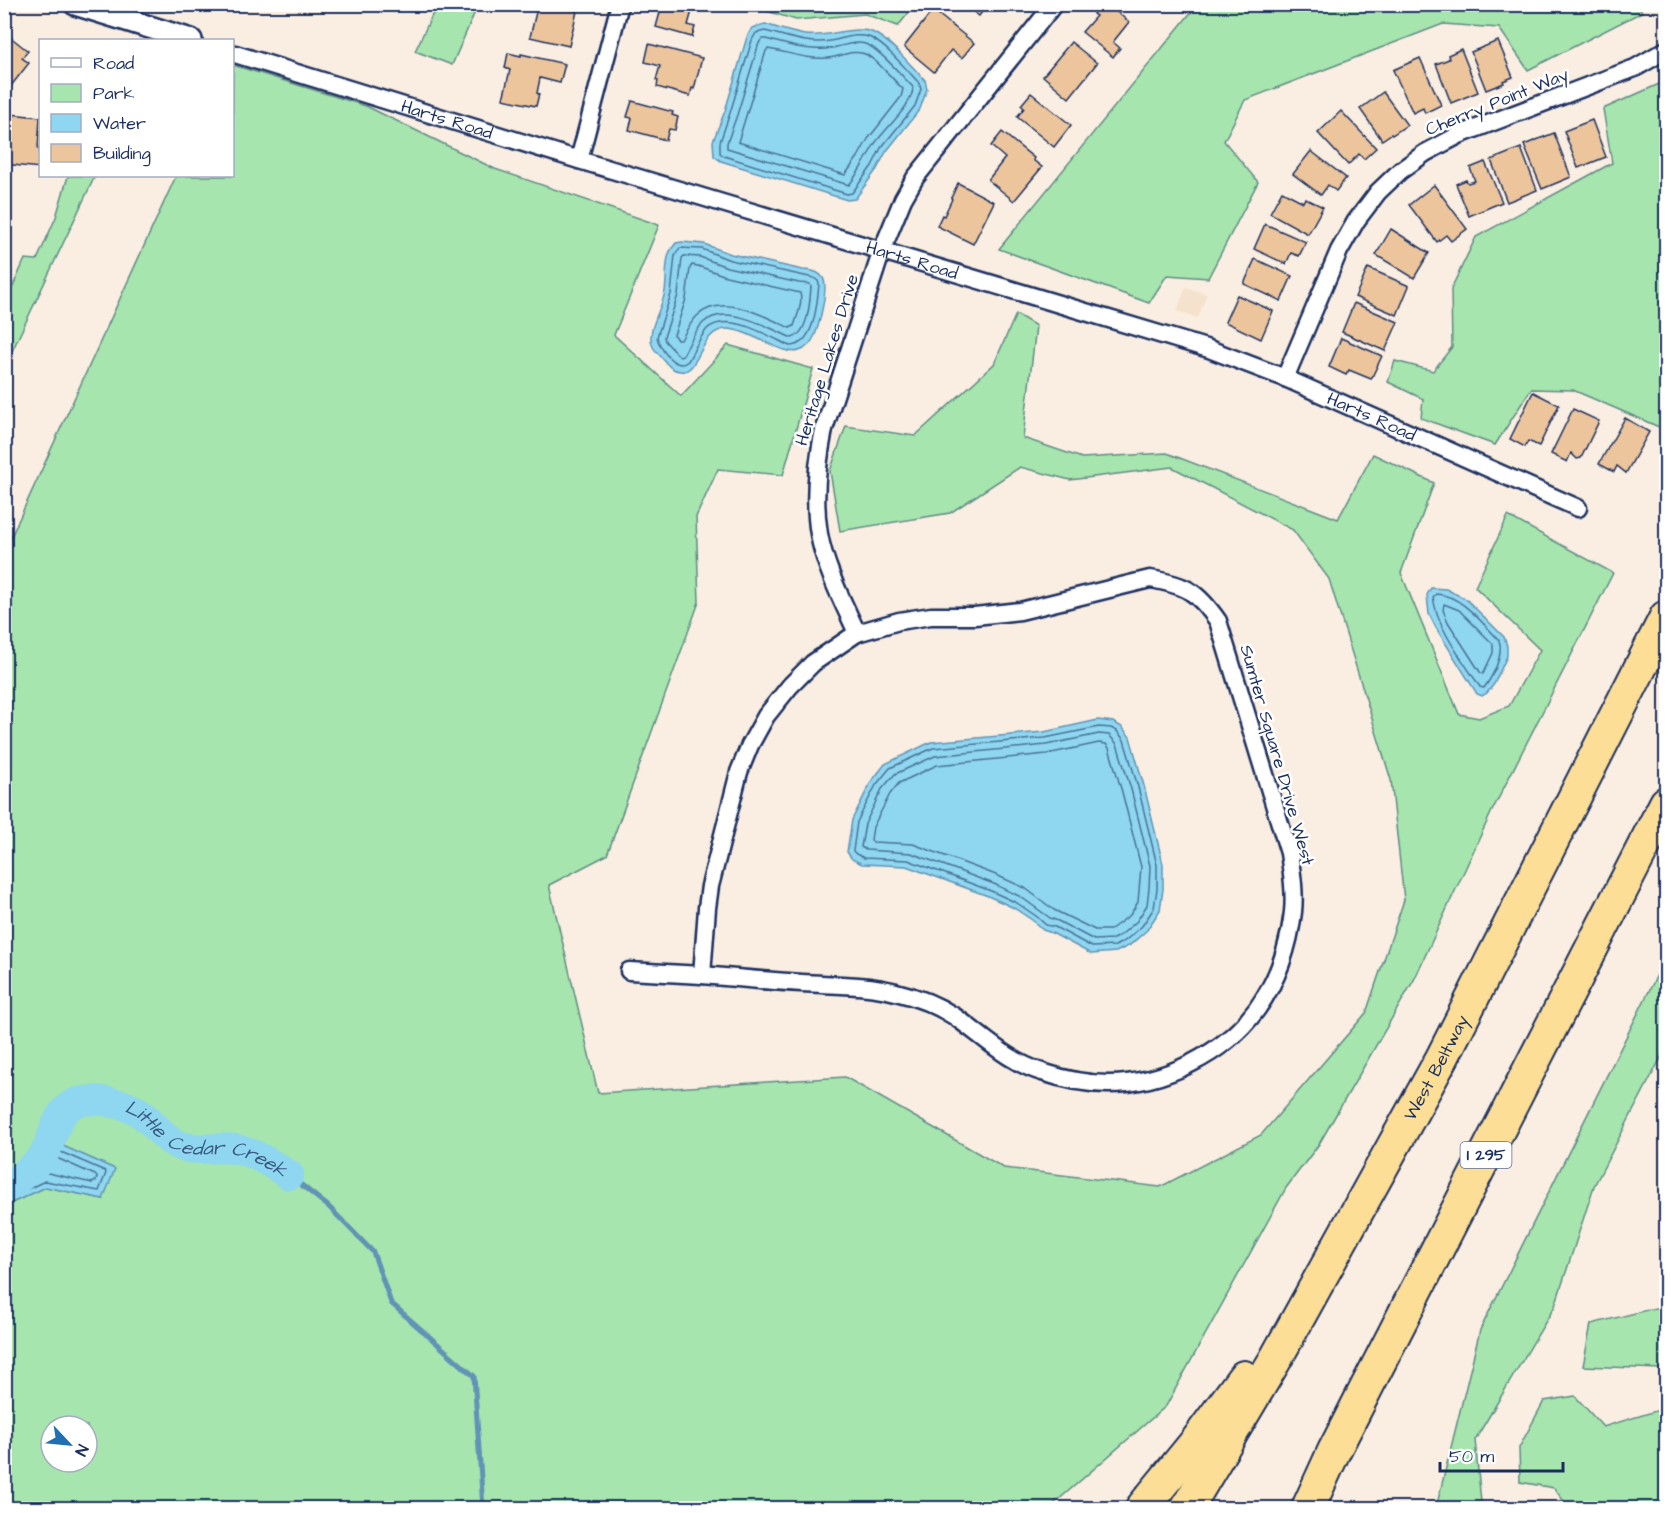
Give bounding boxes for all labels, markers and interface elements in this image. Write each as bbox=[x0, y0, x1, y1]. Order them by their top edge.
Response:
legend bbox=[39, 39, 234, 177]
text: Road bbox=[93, 51, 134, 76]
street label: Cherry Point Way bbox=[1422, 62, 1573, 143]
text: Park bbox=[93, 81, 135, 106]
street label: Harts Road bbox=[398, 93, 496, 145]
text: Water bbox=[93, 111, 146, 136]
text: Building bbox=[93, 141, 151, 167]
street label: Harts Road bbox=[863, 234, 961, 286]
street label: Heritage Lakes Drive bbox=[789, 271, 866, 449]
street label: Harts Road bbox=[1323, 386, 1420, 447]
street label: Sumter Square Drive West bbox=[1233, 642, 1321, 869]
street label: West Beltway bbox=[1397, 1010, 1475, 1125]
water label: Little Cedar Creek bbox=[121, 1093, 293, 1185]
road number: I 295 bbox=[1460, 1142, 1512, 1168]
north arrow bbox=[39, 1414, 99, 1474]
scale bar bbox=[1440, 1435, 1563, 1473]
text: N bbox=[69, 1441, 94, 1459]
text: 50 m bbox=[1449, 1444, 1494, 1469]

